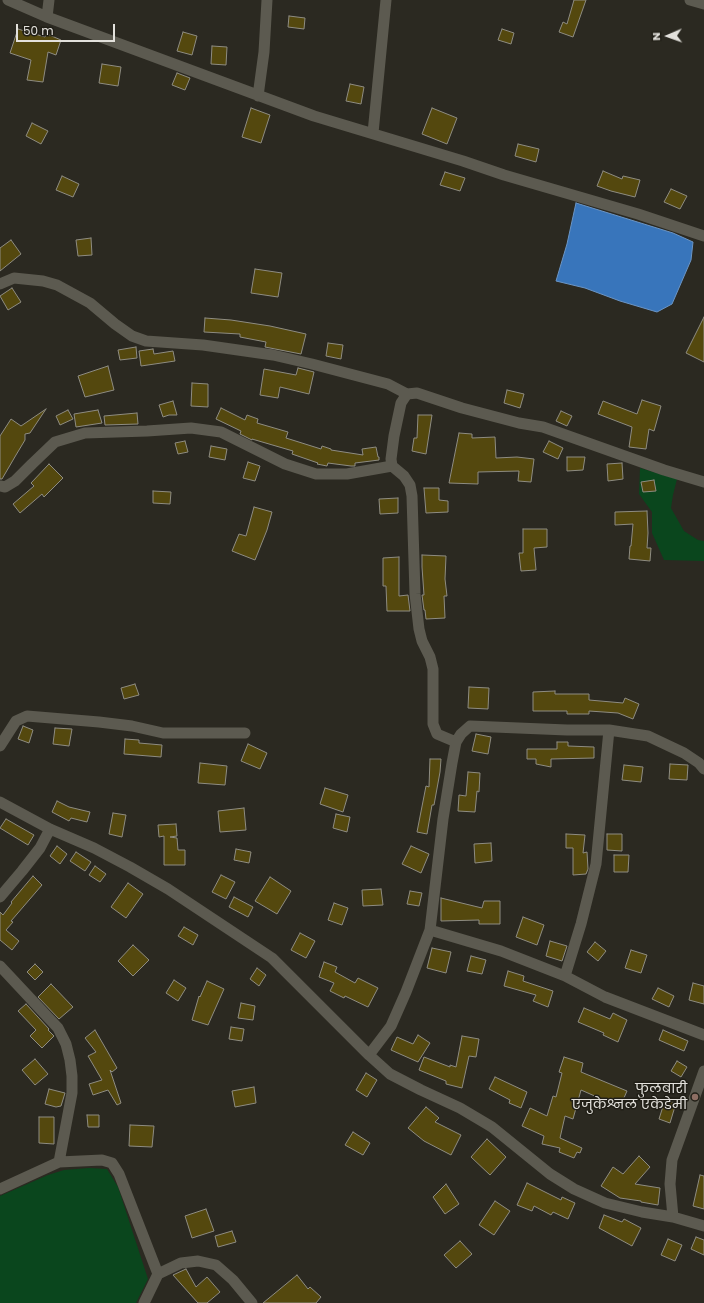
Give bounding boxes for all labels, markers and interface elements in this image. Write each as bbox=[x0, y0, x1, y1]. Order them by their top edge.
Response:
scale bar bbox=[18, 16, 117, 42]
north arrow bbox=[648, 16, 688, 56]
text: 50 m bbox=[23, 22, 54, 39]
text: N bbox=[648, 32, 664, 41]
place label: फुलबारी एजुकेश्नल एकेडेमी bbox=[572, 1081, 687, 1114]
marker: फुलबारी एजुकेश्नल एकेडेमी bbox=[690, 1092, 700, 1102]

